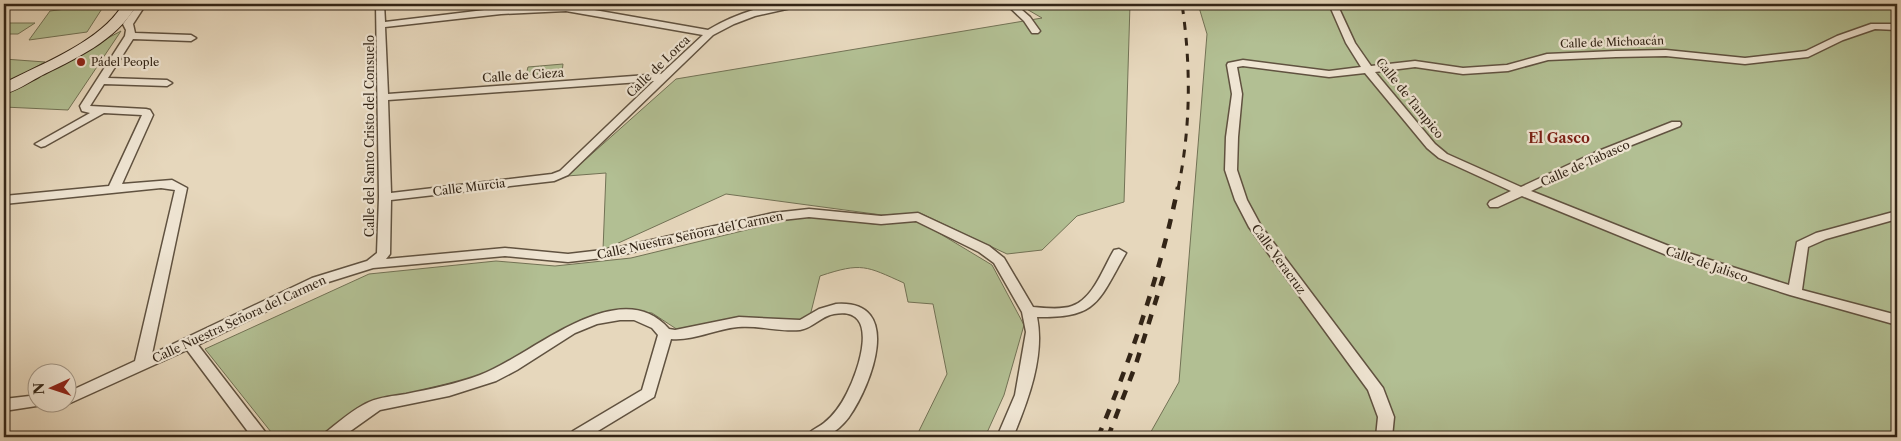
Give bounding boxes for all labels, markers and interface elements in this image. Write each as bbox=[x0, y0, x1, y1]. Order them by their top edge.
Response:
street label: Calle de Lorca bbox=[623, 31, 693, 100]
street label: Calle de Michoacán bbox=[1560, 33, 1664, 51]
street label: Calle del Santo Cristo del Consuelo bbox=[362, 35, 377, 237]
place label: Pádel People bbox=[91, 55, 159, 69]
street label: Calle de Tampico bbox=[1373, 55, 1447, 141]
marker: Pádel People bbox=[75, 56, 87, 68]
street label: Calle de Cieza bbox=[482, 65, 565, 85]
district label: El Gasco bbox=[1528, 129, 1590, 147]
street label: Calle de Tabasco bbox=[1538, 137, 1632, 189]
street label: Calle Murcia bbox=[432, 175, 507, 199]
street label: Calle Nuestra Señora del Carmen bbox=[596, 208, 785, 262]
street label: Calle Veracruz bbox=[1249, 221, 1309, 297]
street label: Calle de Jalisco bbox=[1664, 243, 1750, 285]
street label: Calle Nuestra Señora del Carmen bbox=[150, 272, 329, 366]
north arrow bbox=[28, 364, 78, 414]
text: N bbox=[30, 382, 48, 395]

